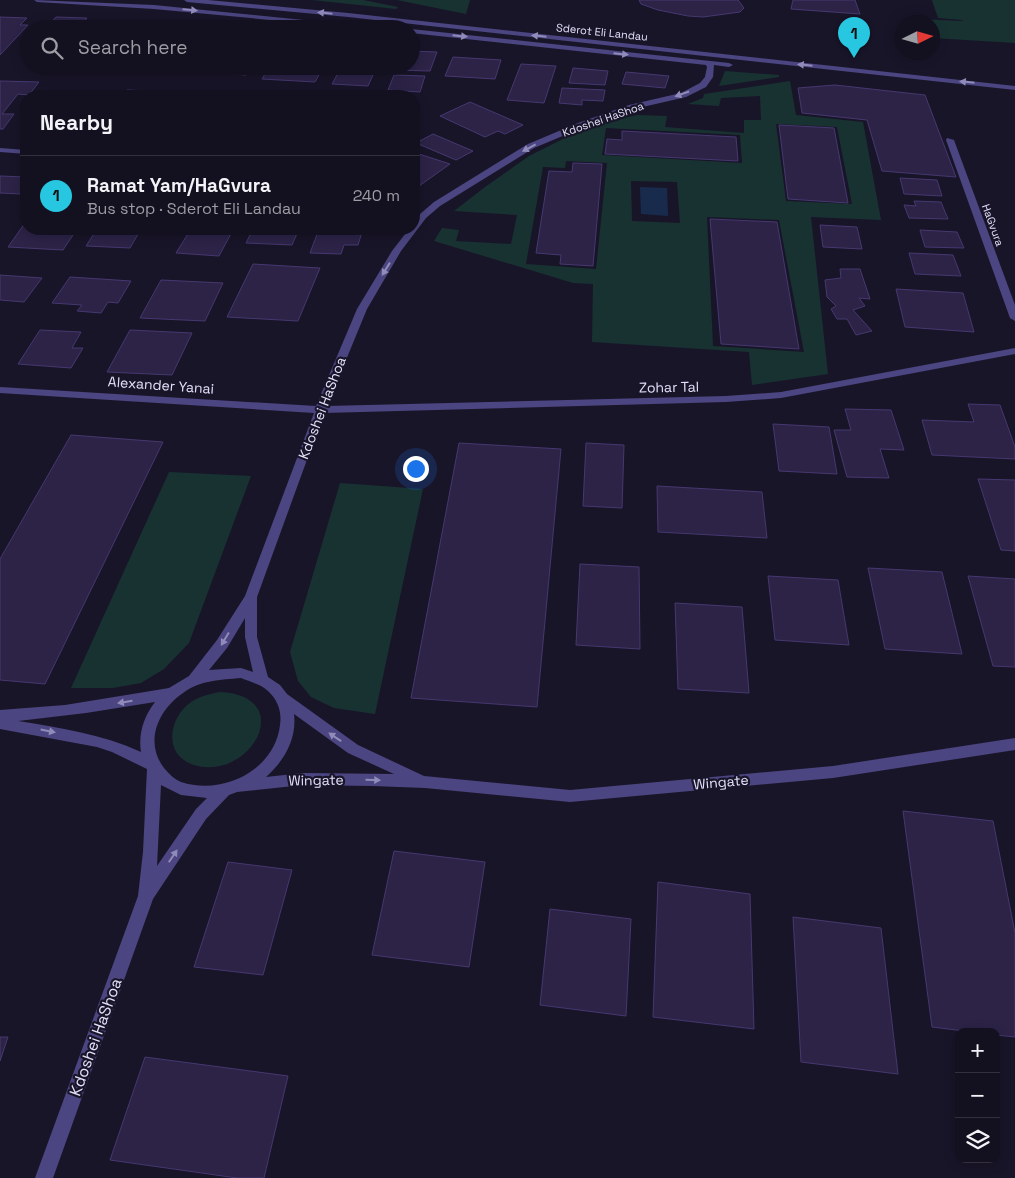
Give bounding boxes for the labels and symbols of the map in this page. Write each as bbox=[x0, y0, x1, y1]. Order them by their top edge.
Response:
one-way arrow bbox=[182, 6, 198, 14]
one-way arrow bbox=[317, 9, 333, 17]
north arrow bbox=[895, 15, 940, 60]
pin: 1 bbox=[838, 17, 870, 58]
street label: Sderot Eli Landau bbox=[555, 20, 649, 44]
one-way arrow bbox=[452, 32, 468, 40]
one-way arrow bbox=[531, 32, 547, 40]
one-way arrow bbox=[614, 50, 630, 58]
one-way arrow bbox=[797, 61, 813, 69]
one-way arrow bbox=[958, 78, 974, 86]
one-way arrow bbox=[674, 91, 689, 98]
street label: Kdoshei HaShoa bbox=[560, 98, 646, 139]
one-way arrow bbox=[521, 144, 536, 152]
street label: HaGvura bbox=[979, 202, 1007, 249]
one-way arrow bbox=[381, 262, 391, 276]
street label: Kdoshei HaShoa bbox=[294, 354, 350, 462]
street label: Alexander Yanai bbox=[107, 372, 215, 398]
street label: Zohar Tal bbox=[639, 377, 699, 397]
your location bbox=[403, 456, 429, 482]
one-way arrow bbox=[221, 632, 230, 645]
one-way arrow bbox=[117, 699, 133, 707]
one-way arrow bbox=[40, 728, 56, 736]
one-way arrow bbox=[328, 732, 342, 742]
street label: Wingate bbox=[288, 771, 344, 789]
street label: Wingate bbox=[693, 771, 749, 793]
one-way arrow bbox=[366, 776, 382, 784]
one-way arrow bbox=[168, 849, 178, 862]
street label: Kdoshei HaShoa bbox=[64, 975, 127, 1099]

